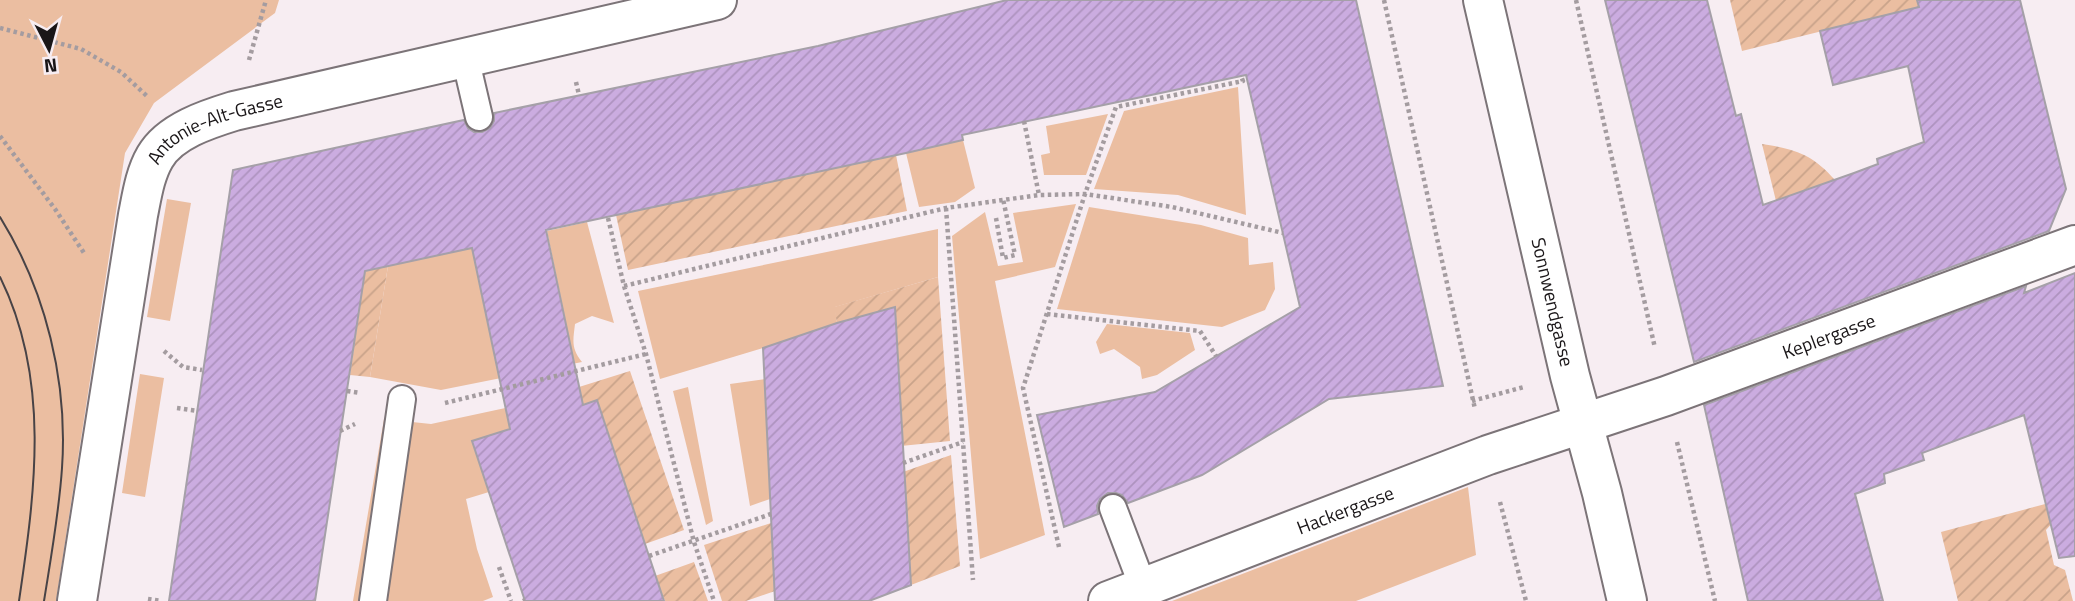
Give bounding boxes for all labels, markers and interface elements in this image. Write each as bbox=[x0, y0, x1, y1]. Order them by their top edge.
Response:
north arrow bbox=[14, 14, 84, 84]
text: N bbox=[43, 51, 59, 82]
street label: Antonie-Alt-Gasse bbox=[139, 85, 285, 169]
street label: Sonnwendgasse bbox=[1524, 235, 1582, 369]
street label: Keplergasse bbox=[1778, 305, 1879, 366]
street label: Hackergasse bbox=[1292, 478, 1398, 541]

